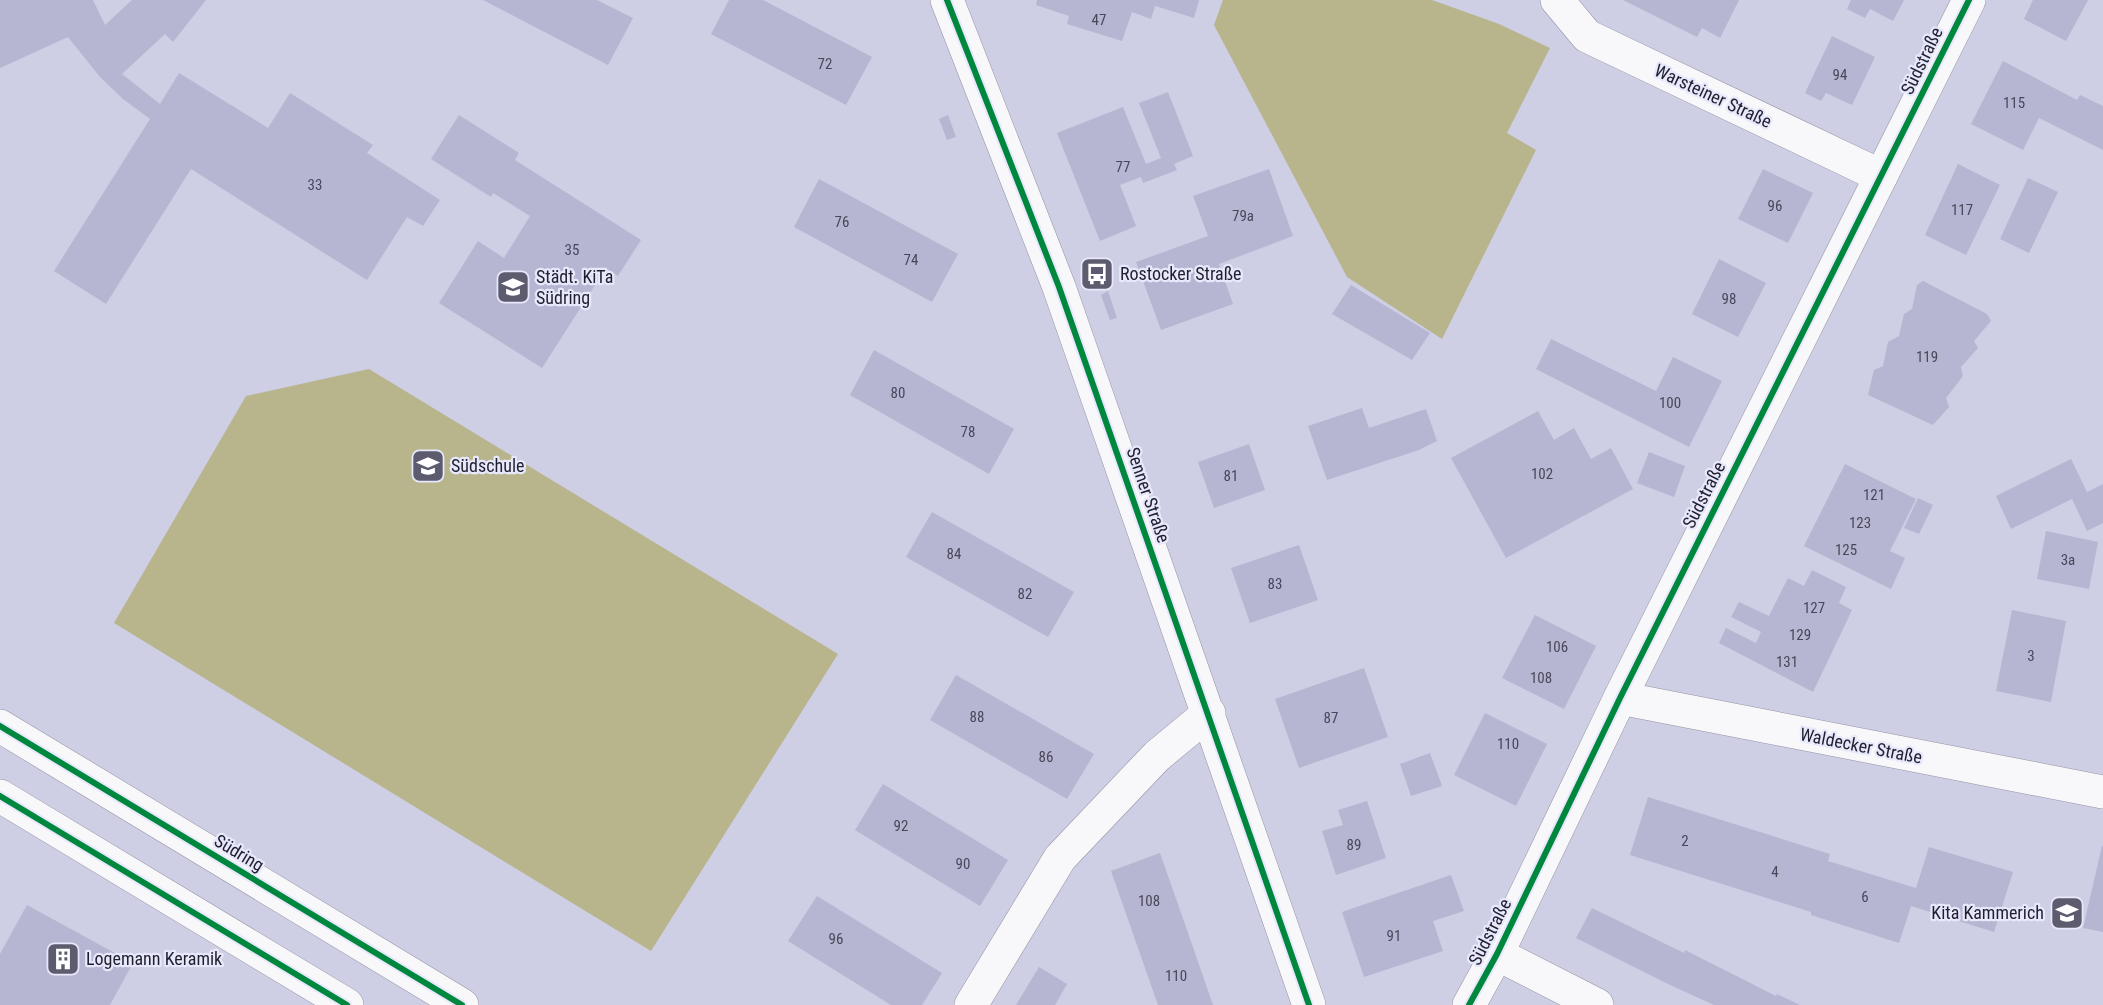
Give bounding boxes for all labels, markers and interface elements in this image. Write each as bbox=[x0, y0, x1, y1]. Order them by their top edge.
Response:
house number: 47 bbox=[1092, 11, 1106, 29]
street label: Südstraße bbox=[1896, 24, 1947, 98]
house number: 72 bbox=[818, 55, 832, 73]
street label: Warsteiner Straße bbox=[1651, 59, 1775, 132]
house number: 94 bbox=[1833, 66, 1847, 84]
house number: 115 bbox=[2003, 94, 2025, 112]
house number: 77 bbox=[1116, 158, 1130, 176]
house number: 33 bbox=[308, 176, 322, 194]
house number: 96 bbox=[1768, 197, 1782, 215]
house number: 117 bbox=[1951, 201, 1973, 219]
house number: 79a bbox=[1232, 207, 1254, 225]
house number: 76 bbox=[835, 213, 849, 231]
house number: 35 bbox=[565, 241, 579, 259]
house number: 74 bbox=[904, 251, 918, 269]
bus stop icon: Rostocker Straße bbox=[1079, 256, 1115, 292]
place label: Rostocker Straße bbox=[1120, 263, 1242, 284]
place label: Städt. KiTa Südring bbox=[536, 266, 613, 308]
school or university icon: Städt. KiTa Südring bbox=[495, 269, 531, 305]
house number: 98 bbox=[1722, 290, 1736, 308]
house number: 119 bbox=[1916, 348, 1938, 366]
house number: 80 bbox=[891, 384, 905, 402]
house number: 100 bbox=[1659, 394, 1681, 412]
house number: 78 bbox=[961, 423, 975, 441]
street label: Senner Straße bbox=[1122, 444, 1175, 545]
school or university icon: Südschule bbox=[410, 448, 446, 484]
place label: Südschule bbox=[451, 455, 524, 476]
street label: Südstraße bbox=[1678, 458, 1729, 532]
house number: 102 bbox=[1531, 465, 1553, 483]
house number: 81 bbox=[1224, 467, 1238, 485]
house number: 121 bbox=[1863, 486, 1885, 504]
house number: 123 bbox=[1849, 514, 1871, 532]
house number: 125 bbox=[1835, 541, 1857, 559]
house number: 84 bbox=[947, 545, 961, 563]
house number: 3a bbox=[2061, 551, 2075, 569]
house number: 83 bbox=[1268, 575, 1282, 593]
house number: 82 bbox=[1018, 585, 1032, 603]
house number: 127 bbox=[1803, 599, 1825, 617]
house number: 129 bbox=[1789, 626, 1811, 644]
house number: 106 bbox=[1546, 638, 1568, 656]
house number: 3 bbox=[2027, 647, 2035, 665]
house number: 131 bbox=[1776, 653, 1798, 671]
house number: 108 bbox=[1530, 669, 1552, 687]
house number: 88 bbox=[970, 708, 984, 726]
house number: 87 bbox=[1324, 709, 1338, 727]
street label: Waldecker Straße bbox=[1798, 723, 1924, 768]
house number: 110 bbox=[1497, 735, 1519, 753]
house number: 86 bbox=[1039, 748, 1053, 766]
house number: 92 bbox=[894, 817, 908, 835]
street label: Südring bbox=[211, 830, 268, 876]
house number: 2 bbox=[1681, 832, 1689, 850]
house number: 89 bbox=[1347, 836, 1361, 854]
house number: 90 bbox=[956, 855, 970, 873]
house number: 4 bbox=[1771, 863, 1779, 881]
house number: 6 bbox=[1861, 888, 1869, 906]
house number: 108 bbox=[1138, 892, 1160, 910]
street label: Südstraße bbox=[1464, 895, 1515, 969]
school or university icon: Kita Kammerich bbox=[2049, 895, 2085, 931]
place label: Kita Kammerich bbox=[1931, 902, 2044, 923]
house number: 91 bbox=[1387, 927, 1401, 945]
house number: 96 bbox=[829, 930, 843, 948]
building icon: Logemann Keramik bbox=[45, 941, 81, 977]
place label: Logemann Keramik bbox=[86, 948, 222, 969]
house number: 110 bbox=[1165, 967, 1187, 985]

